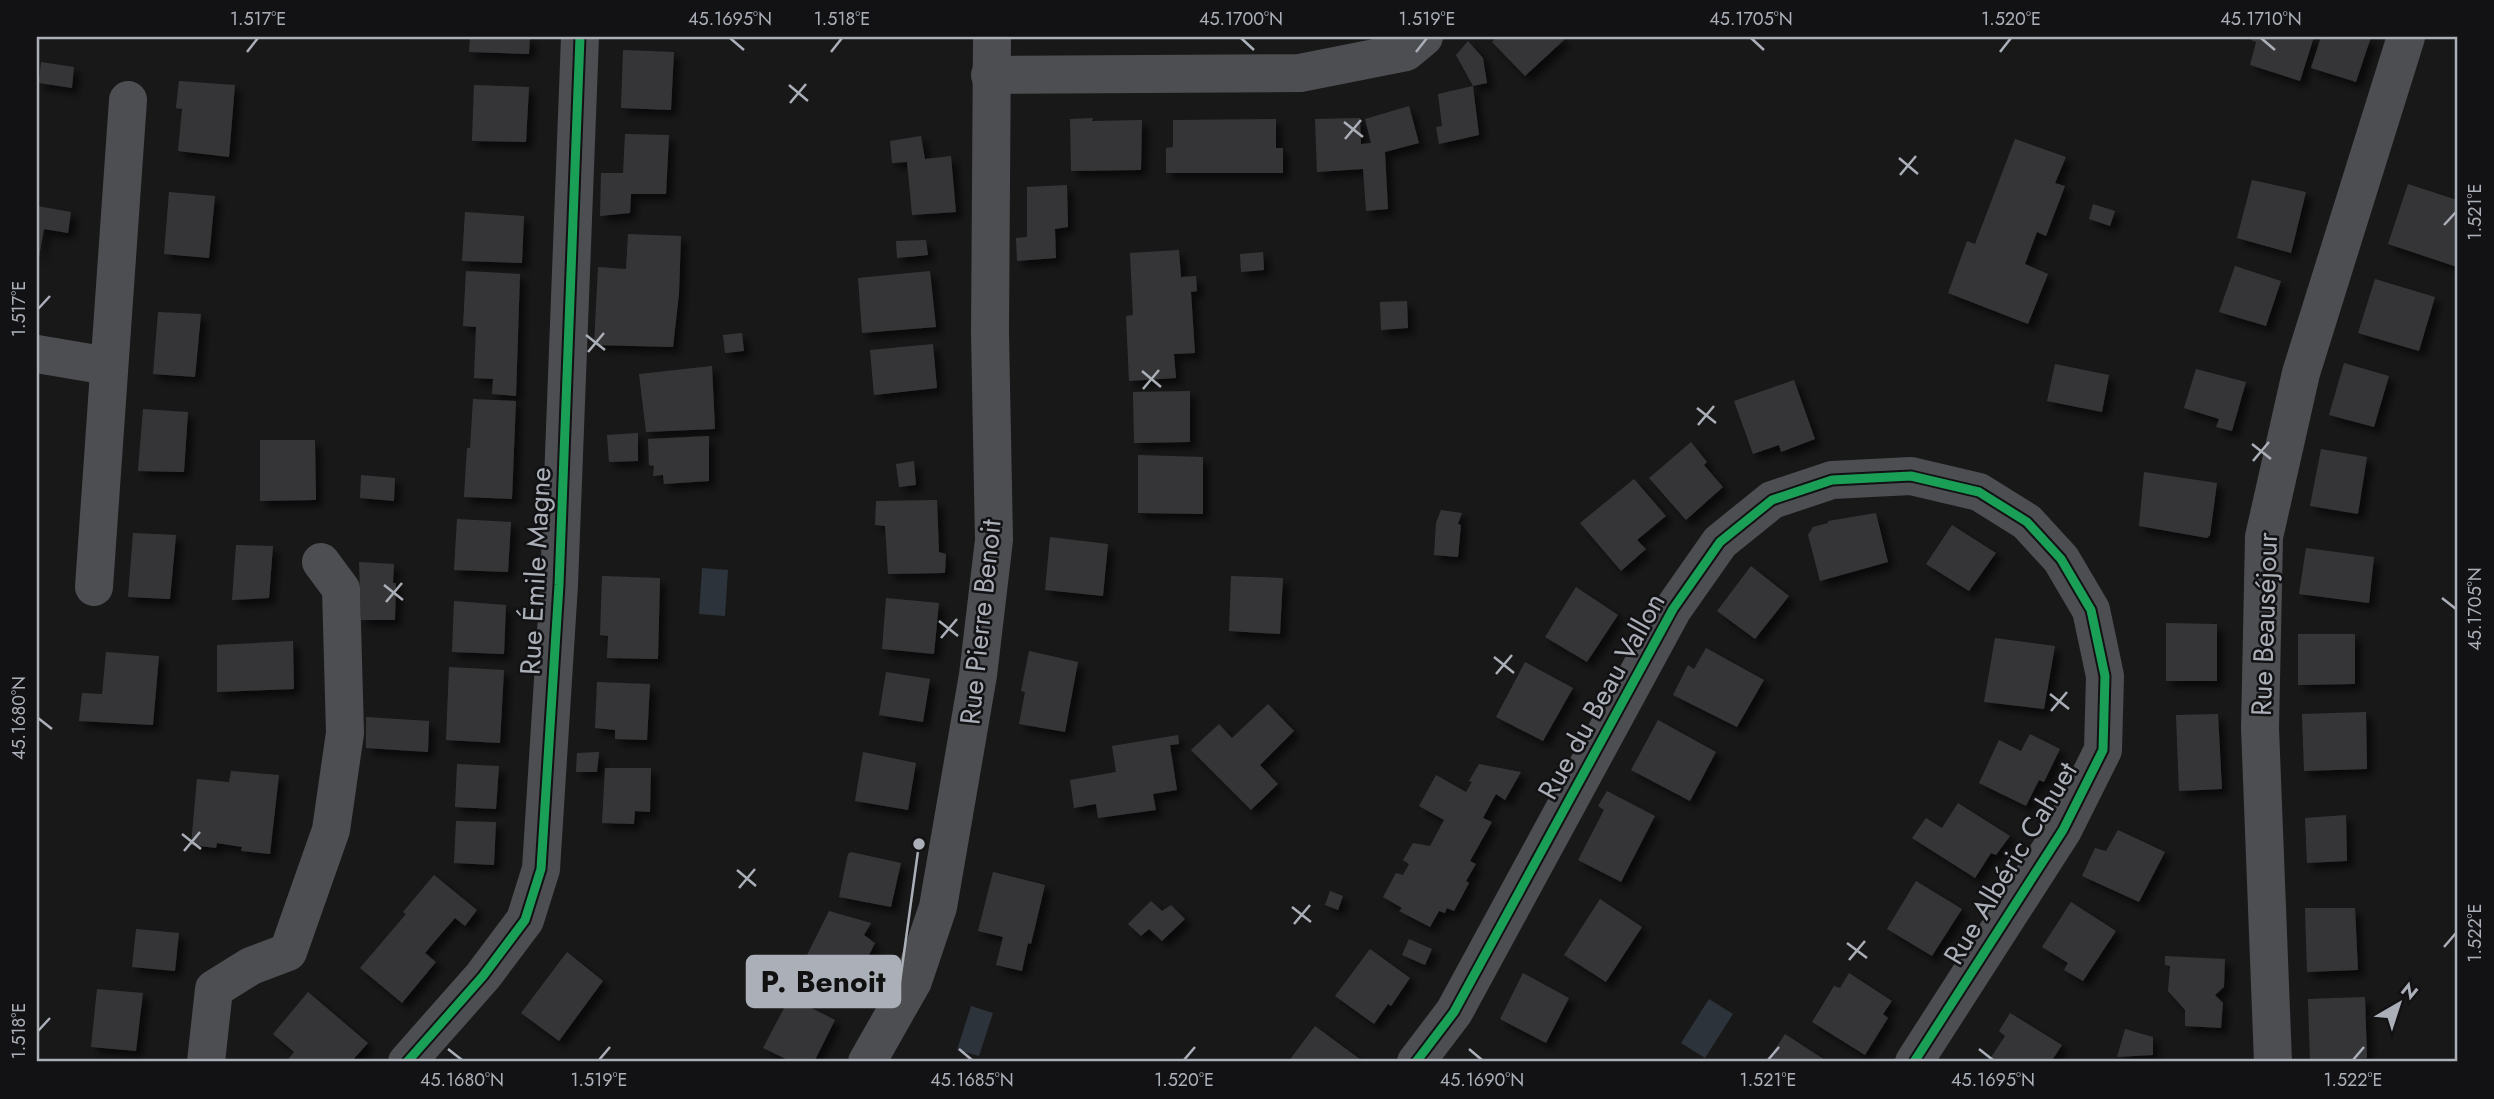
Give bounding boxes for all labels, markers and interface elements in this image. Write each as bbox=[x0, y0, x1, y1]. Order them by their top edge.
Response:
text: 1.517°E bbox=[230, 6, 286, 32]
text: 45.1695°N bbox=[688, 6, 772, 32]
text: 1.518°E bbox=[814, 6, 870, 32]
text: 45.1700°N bbox=[1199, 6, 1283, 32]
text: 1.519°E bbox=[1398, 6, 1456, 32]
text: 45.1705°N bbox=[1709, 6, 1793, 32]
text: 1.520°E bbox=[1981, 6, 2041, 32]
text: 45.1710°N bbox=[2220, 6, 2302, 32]
text: 1.521°E bbox=[2462, 184, 2488, 240]
text: 1.517°E bbox=[6, 281, 32, 337]
street label: Rue Émile Magne bbox=[510, 466, 561, 676]
street label: Rue Pierre Benoit bbox=[949, 517, 1012, 727]
street label: Rue Beauséjour bbox=[2241, 531, 2288, 717]
text: 45.1705°N bbox=[2462, 567, 2488, 651]
street label: Rue du Beau Vallon bbox=[1528, 585, 1675, 807]
text: 45.1680°N bbox=[6, 676, 32, 760]
street label: Rue Albéric Cahuet bbox=[1934, 754, 2087, 973]
text: 1.522°E bbox=[2462, 903, 2488, 963]
callout: P. Benoit bbox=[747, 956, 900, 1007]
text: P. Benoit bbox=[760, 960, 886, 1003]
north arrow bbox=[2364, 970, 2434, 1040]
text: N bbox=[2395, 976, 2424, 1006]
text: 1.518°E bbox=[6, 1003, 32, 1059]
text: 45.1680°N bbox=[420, 1067, 504, 1093]
text: 1.519°E bbox=[570, 1067, 628, 1093]
text: 45.1685°N bbox=[930, 1067, 1014, 1093]
text: 1.520°E bbox=[1154, 1067, 1214, 1093]
text: 45.1690°N bbox=[1440, 1067, 1524, 1093]
text: 1.521°E bbox=[1740, 1067, 1796, 1093]
text: 45.1695°N bbox=[1951, 1067, 2035, 1093]
text: 1.522°E bbox=[2323, 1067, 2383, 1093]

